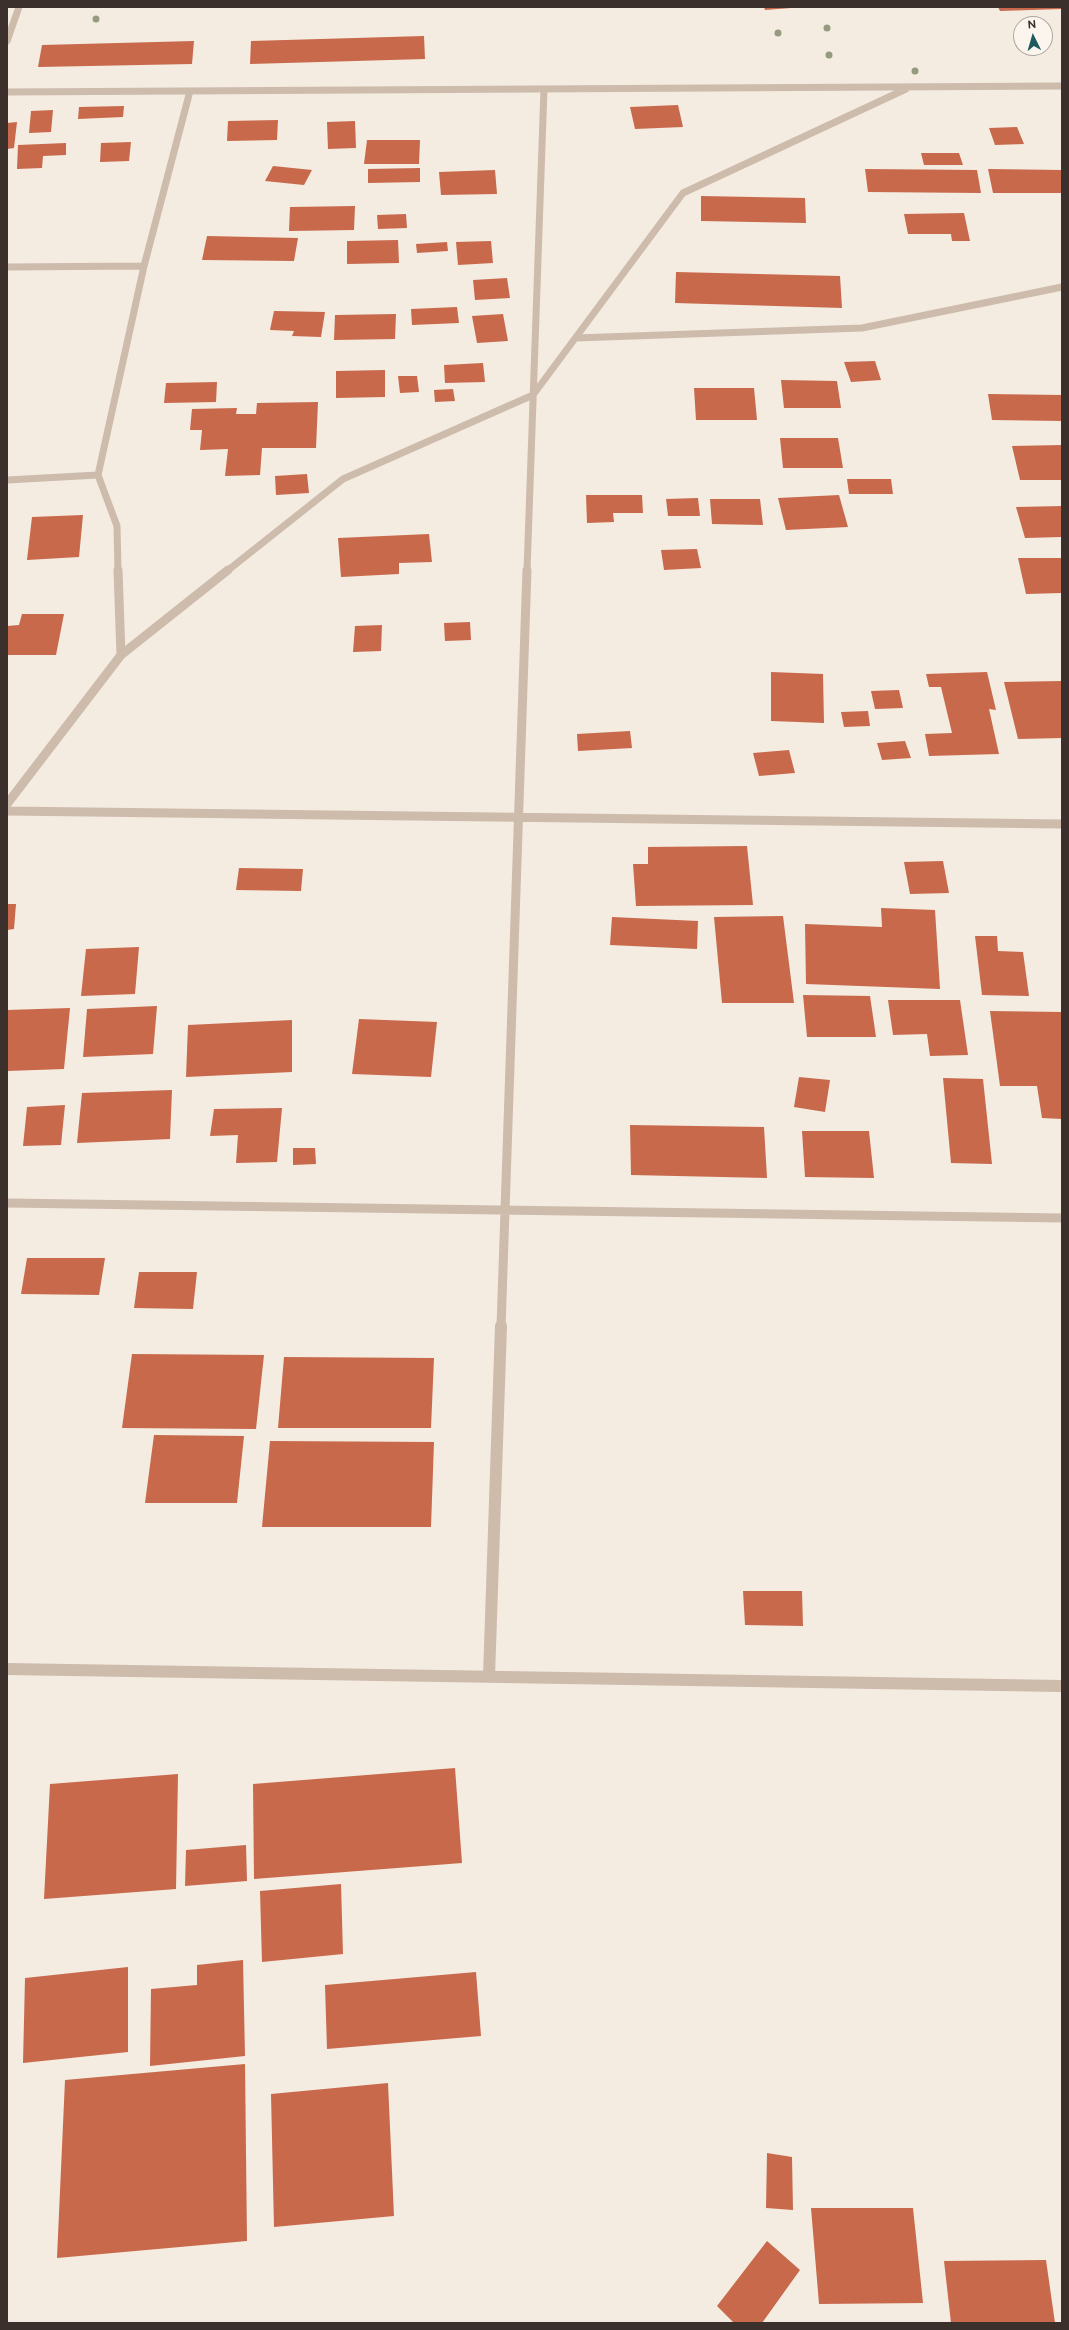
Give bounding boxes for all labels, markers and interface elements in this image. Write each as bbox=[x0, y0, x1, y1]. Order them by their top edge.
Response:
north arrow bbox=[1013, 16, 1053, 56]
text: N bbox=[1027, 18, 1037, 31]

